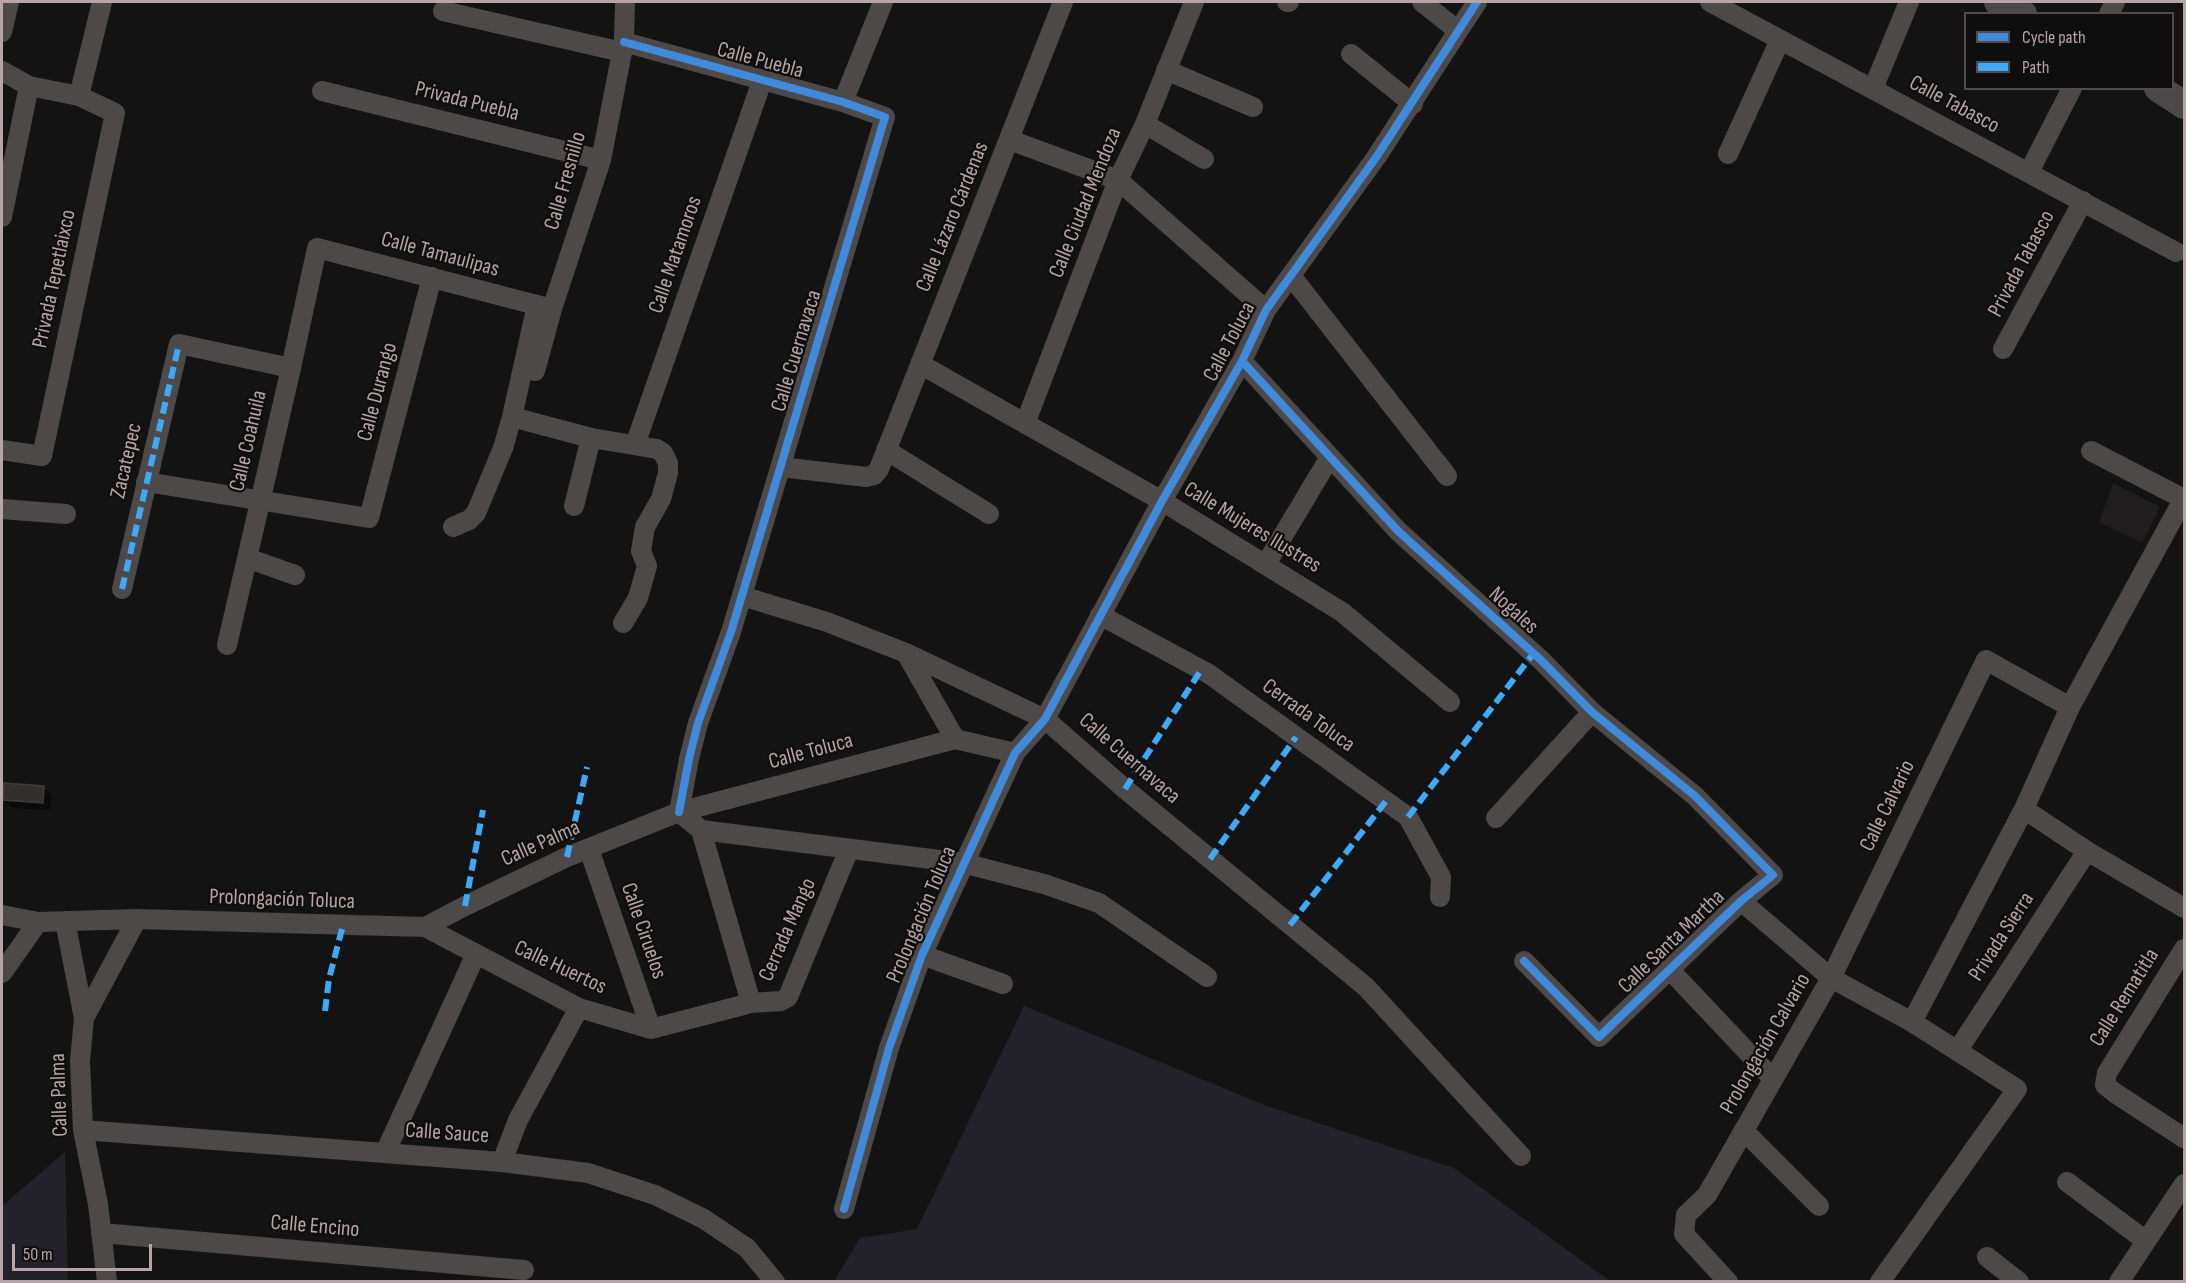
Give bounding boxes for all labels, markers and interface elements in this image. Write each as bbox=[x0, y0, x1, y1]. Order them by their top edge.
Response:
legend bbox=[1964, 12, 2174, 90]
text: Cycle path bbox=[2022, 27, 2086, 48]
street label: Calle Puebla bbox=[714, 37, 806, 85]
text: Path bbox=[2022, 57, 2050, 78]
street label: Calle Tabasco bbox=[1904, 70, 2004, 140]
street label: Privada Puebla bbox=[412, 76, 522, 128]
street label: Calle Ciudad Mendoza bbox=[1044, 124, 1128, 282]
street label: Calle Fresnillo bbox=[539, 129, 593, 233]
street label: Calle Lázaro Cárdenas bbox=[911, 138, 995, 296]
street label: Calle Matamoros bbox=[644, 193, 708, 317]
street label: Privada Tabasco bbox=[1983, 206, 2061, 322]
street label: Privada Tepetlaixco bbox=[27, 207, 83, 351]
street label: Calle Tamaulipas bbox=[378, 227, 502, 283]
street label: Calle Cuernavaca bbox=[766, 287, 828, 415]
street label: Calle Toluca bbox=[1198, 298, 1262, 386]
street label: Calle Durango bbox=[352, 340, 404, 444]
street label: Calle Coahuila bbox=[225, 388, 273, 494]
street label: Zacatepec bbox=[106, 421, 148, 501]
street label: Calle Mujeres Ilustres bbox=[1179, 477, 1325, 579]
street label: Nogales bbox=[1483, 582, 1543, 640]
street label: Cerrada Toluca bbox=[1257, 674, 1359, 758]
street label: Calle Cuernavaca bbox=[1073, 708, 1185, 810]
street label: Calle Toluca bbox=[766, 728, 856, 776]
street label: Calle Calvario bbox=[1855, 756, 1921, 856]
street label: Calle Palma bbox=[498, 815, 584, 873]
street label: Prolongación Toluca bbox=[881, 843, 963, 987]
street label: Cerrada Mango bbox=[754, 874, 822, 986]
street label: Calle Ciruelos bbox=[614, 880, 672, 982]
street label: Prolongación Toluca bbox=[209, 884, 355, 916]
street label: Calle Santa Martha bbox=[1613, 885, 1731, 999]
street label: Privada Sierra bbox=[1964, 888, 2040, 986]
street label: Calle Huertos bbox=[510, 935, 610, 1001]
street label: Calle Rematitla bbox=[2084, 944, 2166, 1052]
street label: Prolongación Calvario bbox=[1715, 969, 1817, 1119]
street label: Calle Palma bbox=[45, 1053, 75, 1137]
street label: Calle Sauce bbox=[404, 1118, 490, 1150]
street label: Calle Encino bbox=[269, 1210, 361, 1244]
scale bar bbox=[15, 1232, 154, 1270]
text: 50 m bbox=[23, 1244, 53, 1265]

